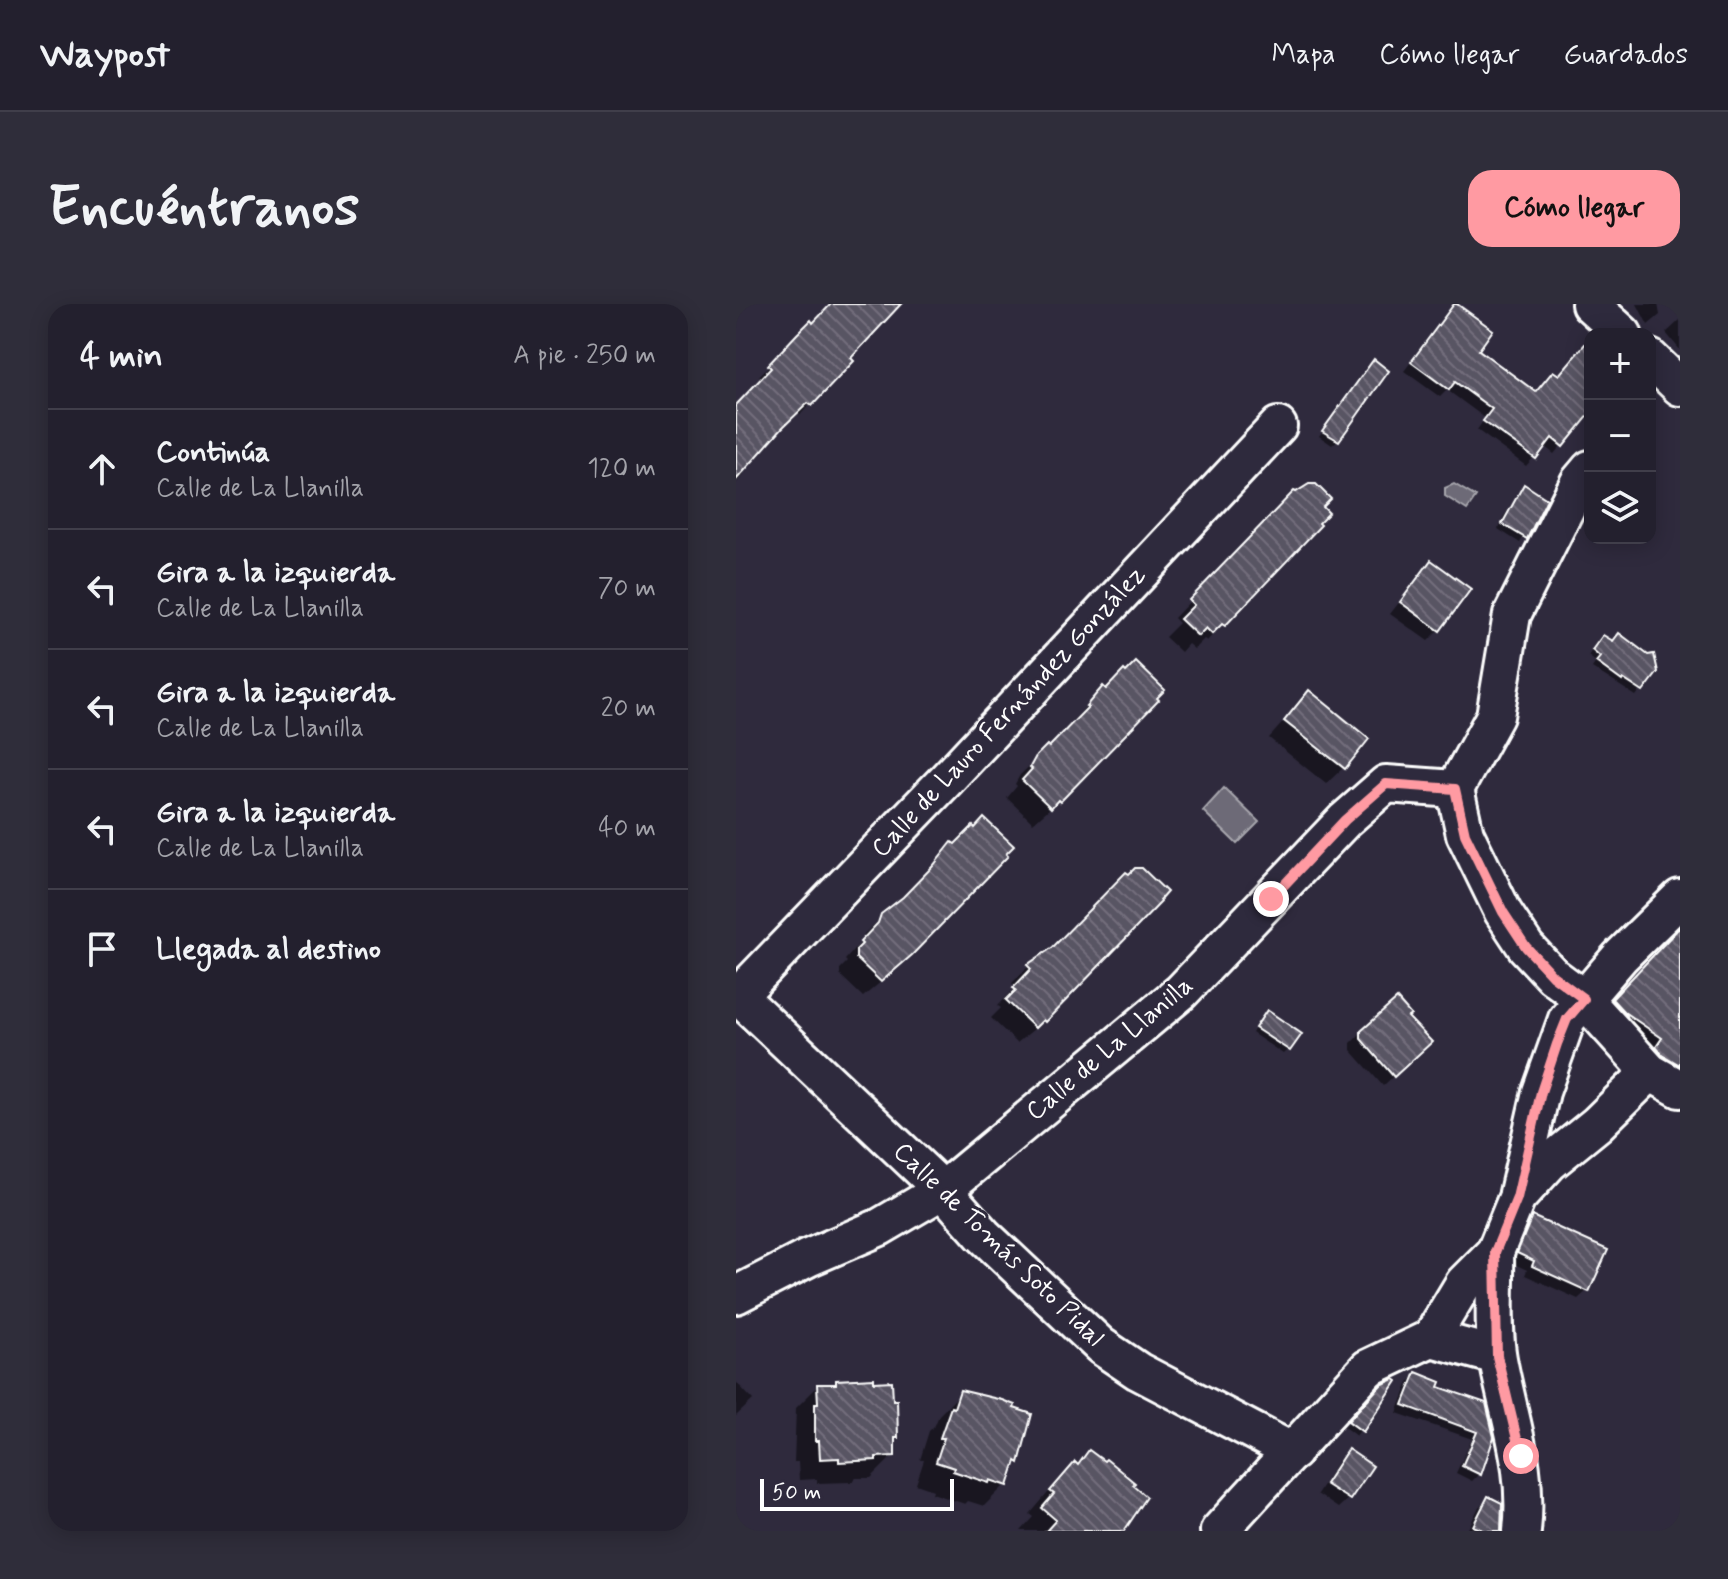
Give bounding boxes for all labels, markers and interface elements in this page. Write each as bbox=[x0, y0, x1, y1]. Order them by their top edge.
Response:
text: Waypost bbox=[40, 31, 170, 80]
text: Mapa bbox=[1272, 37, 1335, 74]
text: Cómo llegar bbox=[1379, 37, 1519, 74]
text: Guardados bbox=[1563, 37, 1688, 74]
button: Cómo llegar bbox=[1468, 170, 1680, 247]
text: Encuéntranos bbox=[48, 172, 359, 245]
map controls bbox=[1584, 328, 1656, 544]
button: + bbox=[1584, 328, 1656, 400]
text: 4 min bbox=[80, 334, 163, 379]
text: A pie · 250 m bbox=[513, 339, 656, 373]
button: − bbox=[1584, 400, 1656, 472]
text: Continúa bbox=[156, 433, 270, 472]
icon: ahead bbox=[80, 447, 124, 491]
text: 120 m bbox=[587, 452, 656, 486]
text: Calle de La Llanilla bbox=[156, 472, 364, 506]
button: layers bbox=[1584, 472, 1656, 544]
text: Gira a la izquierda bbox=[156, 553, 395, 592]
street label: Calle de Lauro Fernández González bbox=[864, 559, 1154, 865]
icon: left bbox=[80, 567, 124, 611]
text: 70 m bbox=[598, 572, 656, 606]
text: Calle de La Llanilla bbox=[156, 592, 364, 626]
text: Gira a la izquierda bbox=[156, 673, 395, 712]
icon: left bbox=[80, 687, 124, 731]
text: 20 m bbox=[601, 692, 656, 726]
text: Calle de La Llanilla bbox=[156, 712, 364, 746]
text: Gira a la izquierda bbox=[156, 793, 395, 832]
icon: left bbox=[80, 807, 124, 851]
text: 40 m bbox=[598, 812, 656, 846]
text: Calle de La Llanilla bbox=[156, 832, 364, 866]
route end bbox=[1253, 881, 1289, 917]
icon: arrive bbox=[80, 927, 124, 971]
text: Llegada al destino bbox=[156, 930, 381, 969]
street label: Calle de La Llanilla bbox=[1019, 969, 1201, 1129]
street label: Calle de Tomás Soto Pidal bbox=[885, 1135, 1111, 1355]
route start bbox=[1503, 1438, 1539, 1474]
scale bar bbox=[760, 1475, 954, 1511]
text: 50 m bbox=[772, 1479, 821, 1507]

